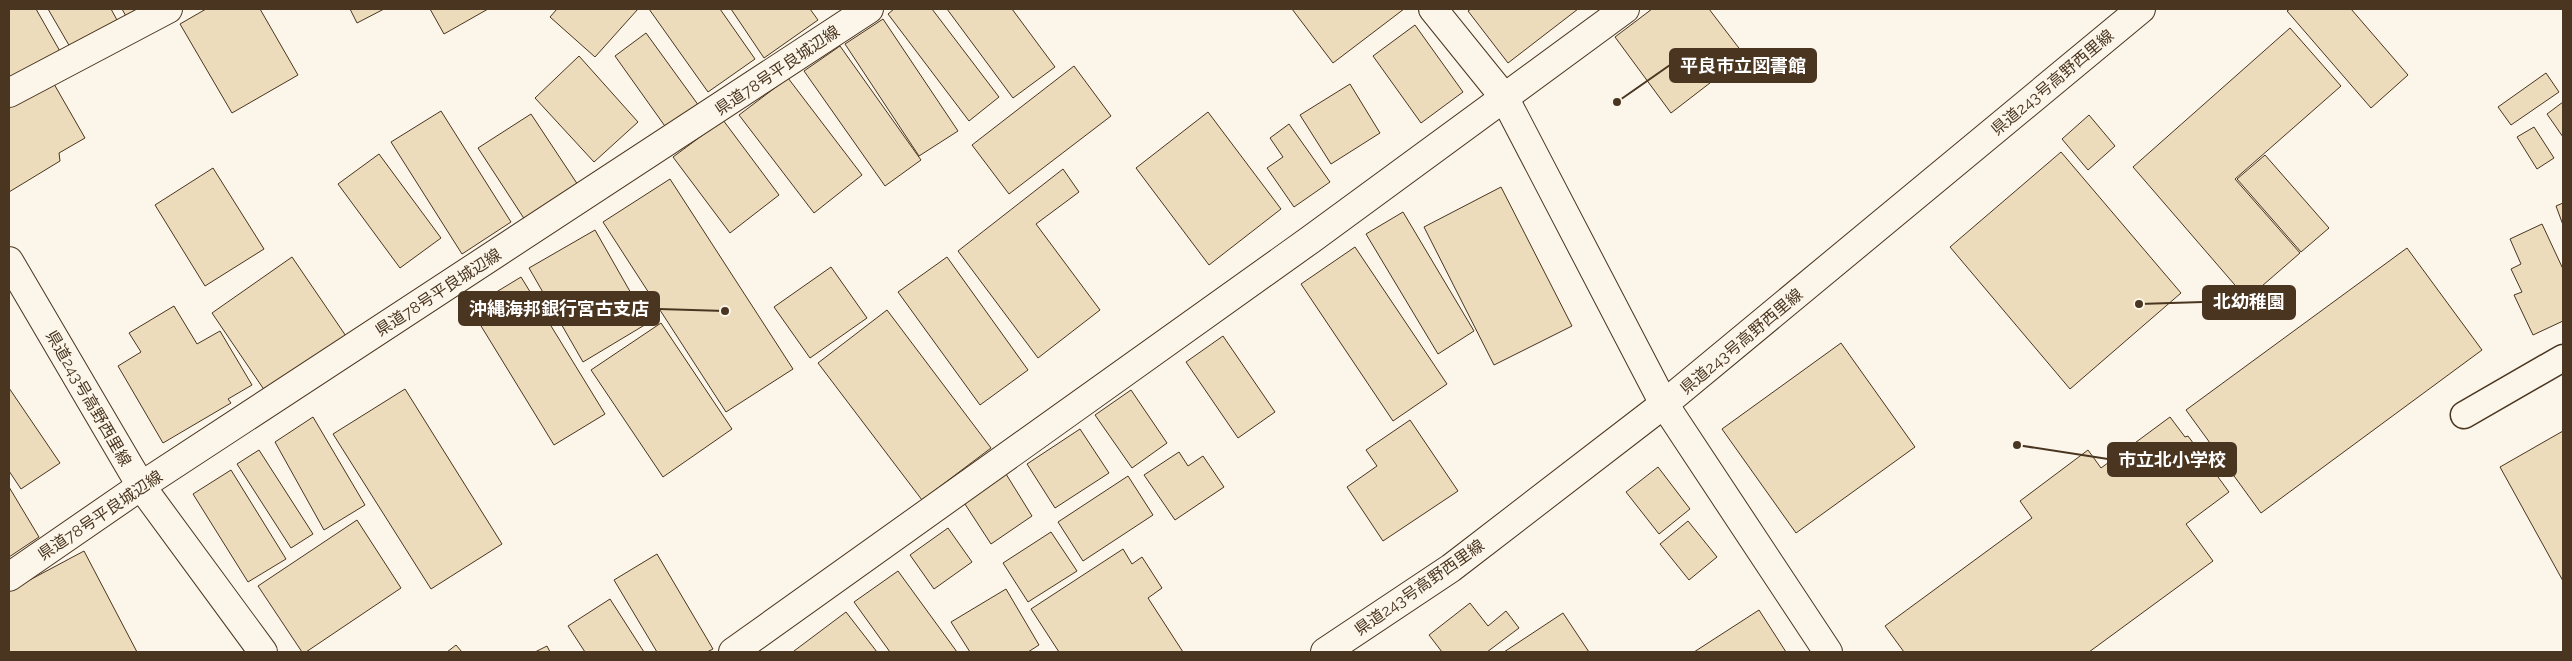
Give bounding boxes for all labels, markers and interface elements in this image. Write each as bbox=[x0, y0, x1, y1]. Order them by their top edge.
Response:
street label: 県道78号平良城辺線 bbox=[711, 22, 843, 119]
street label: 県道243号高野西里線 bbox=[1987, 26, 2117, 139]
callout: 平良市立図書館 bbox=[1670, 49, 1816, 82]
text: 平良市立図書館 bbox=[1680, 55, 1806, 76]
street label: 県道78号平良城辺線 bbox=[372, 245, 505, 340]
street label: 県道243号高野西里線 bbox=[1676, 285, 1806, 398]
callout: 北幼稚園 bbox=[2203, 286, 2295, 319]
text: 北幼稚園 bbox=[2213, 291, 2285, 312]
callout: 沖縄海邦銀行宮古支店 bbox=[459, 292, 659, 325]
text: 沖縄海邦銀行宮古支店 bbox=[469, 298, 649, 319]
street label: 県道243号高野西里線 bbox=[42, 327, 135, 470]
callout: 市立北小学校 bbox=[2108, 443, 2236, 476]
text: 市立北小学校 bbox=[2118, 449, 2226, 470]
street label: 県道78号平良城辺線 bbox=[34, 467, 166, 564]
street label: 県道243号高野西里線 bbox=[1351, 536, 1488, 639]

